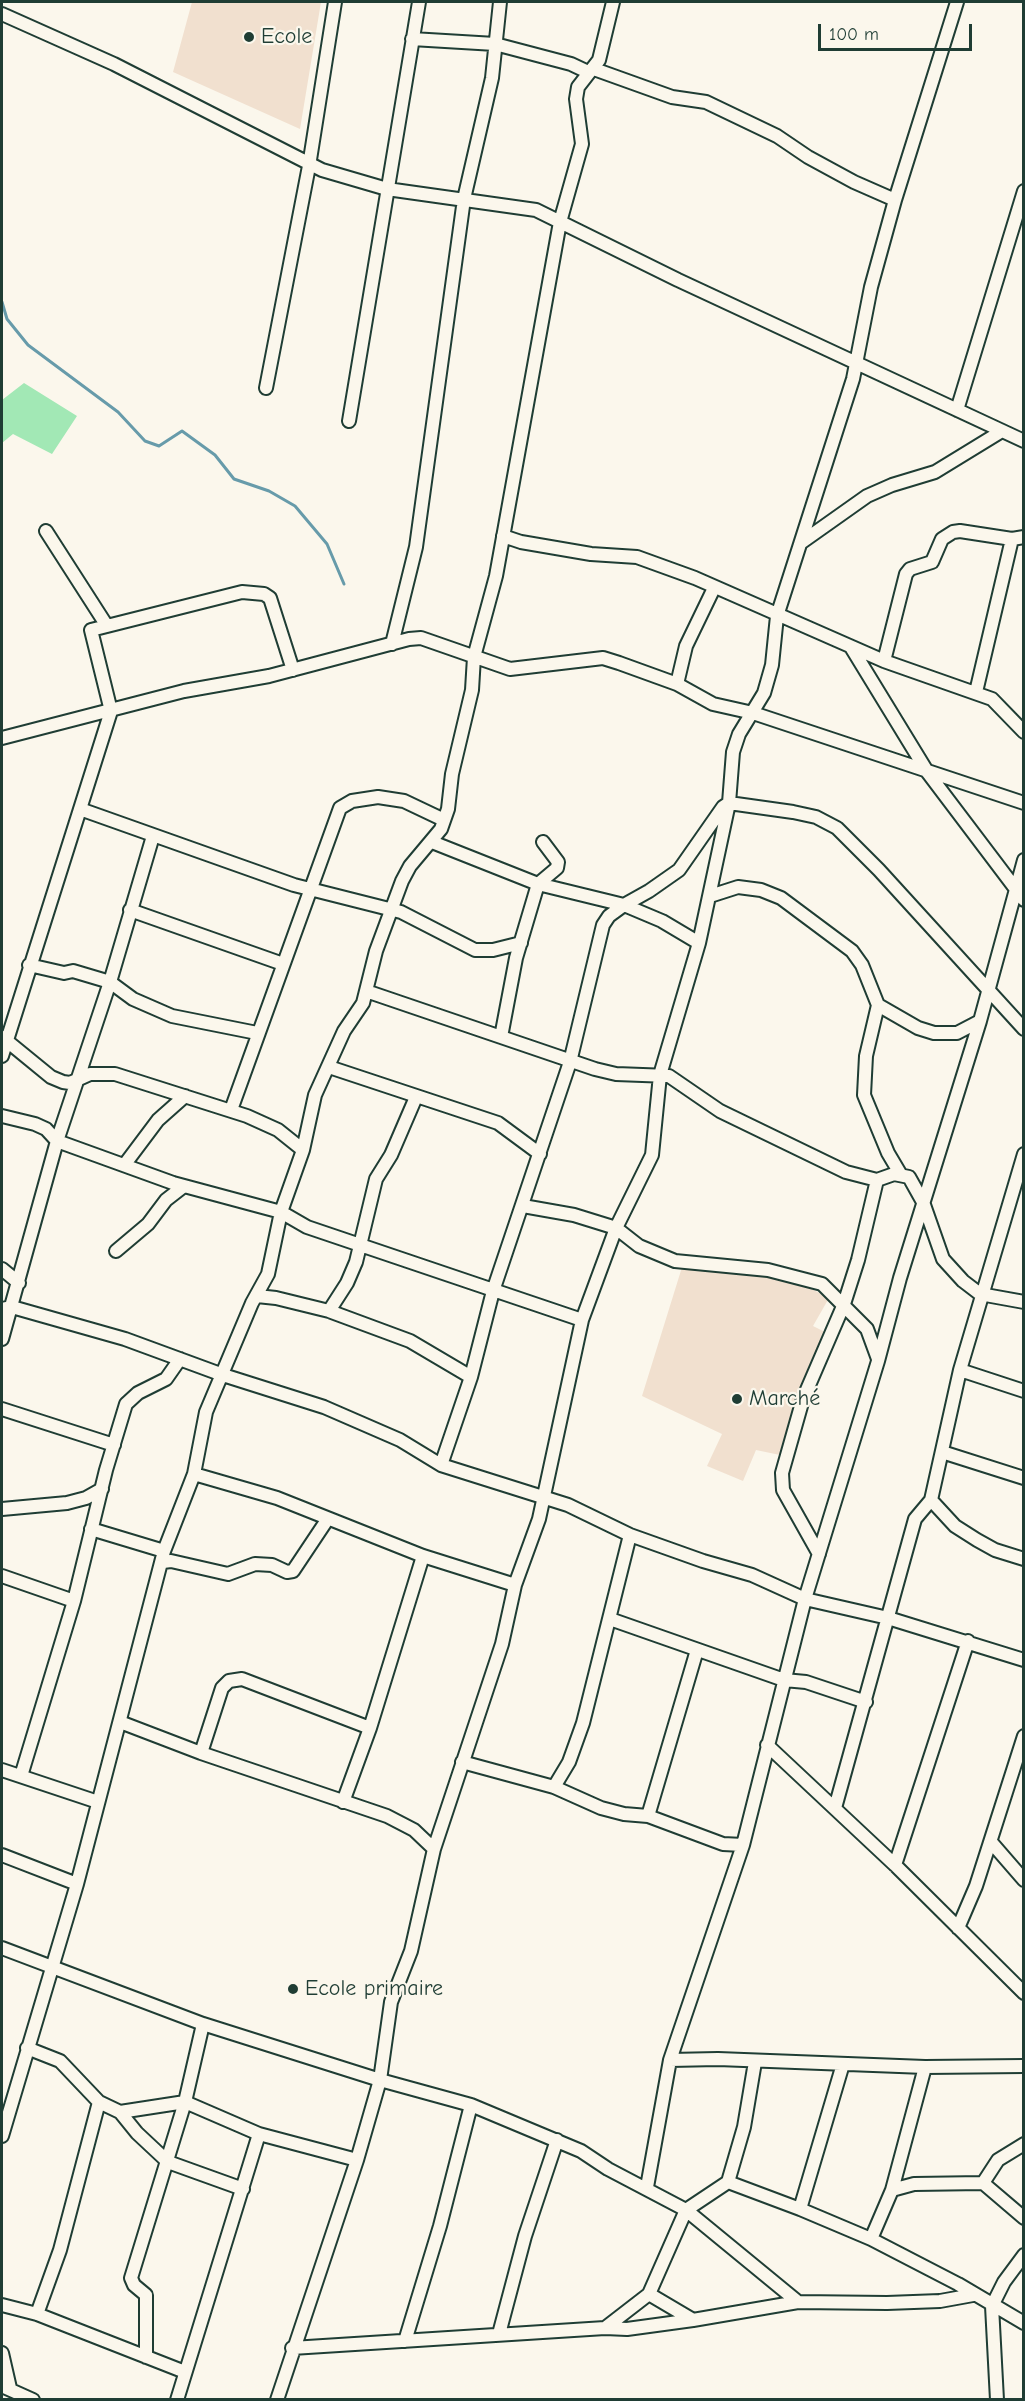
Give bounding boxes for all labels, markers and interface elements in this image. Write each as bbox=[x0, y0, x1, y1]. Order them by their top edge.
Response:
scale bar bbox=[821, 12, 976, 50]
place label: Ecole bbox=[261, 24, 312, 50]
text: 100 m bbox=[829, 24, 879, 45]
marker: Ecole bbox=[242, 30, 256, 44]
place label: Marché bbox=[749, 1386, 820, 1412]
marker: Marché bbox=[730, 1392, 744, 1406]
place label: Ecole primaire bbox=[305, 1976, 443, 2002]
marker: Ecole primaire bbox=[286, 1982, 300, 1996]

